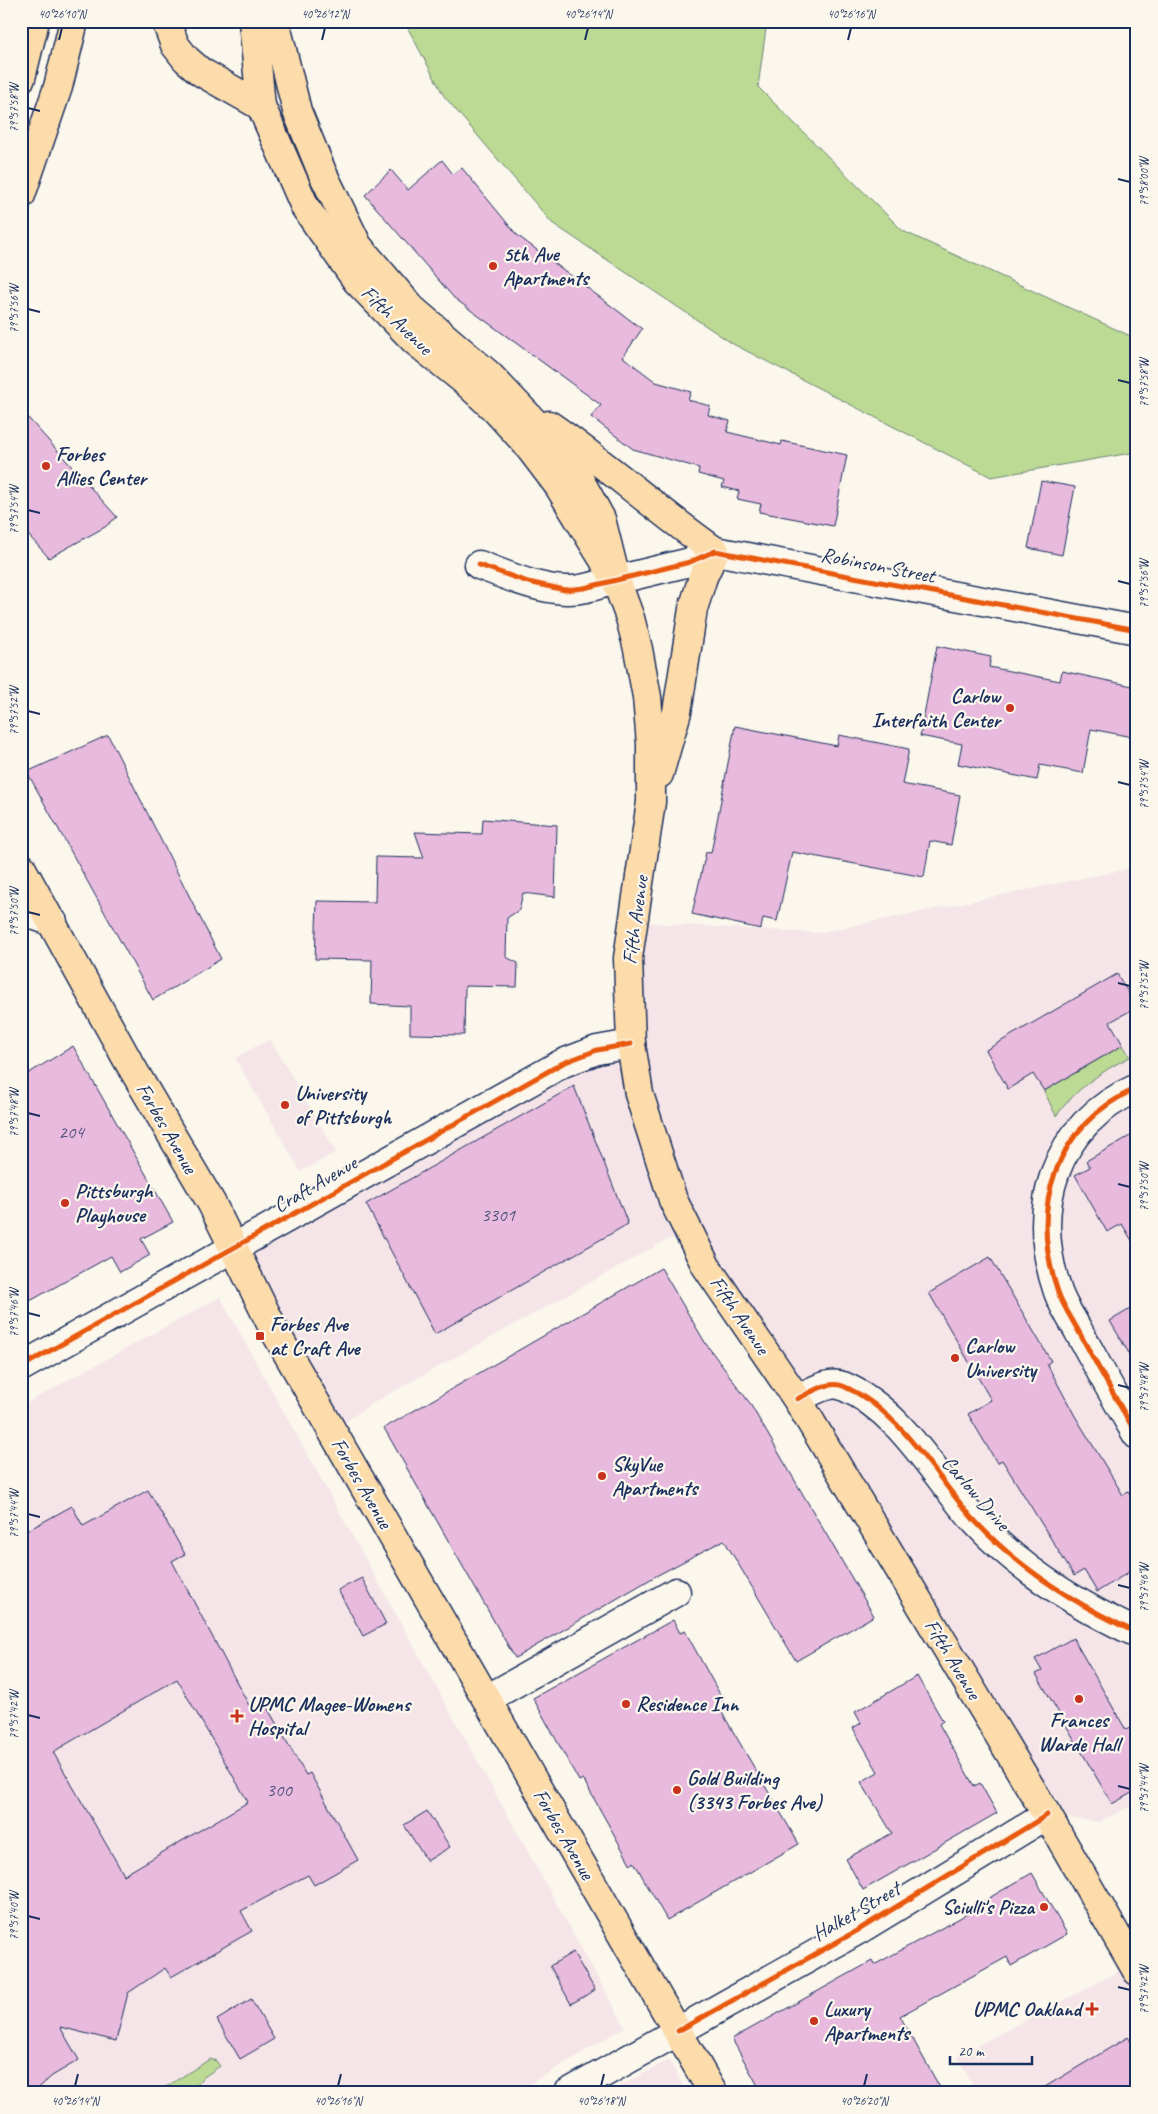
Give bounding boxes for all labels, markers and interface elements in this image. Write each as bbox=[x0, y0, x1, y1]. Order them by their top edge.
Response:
text: 40°26'10"N bbox=[38, 6, 87, 22]
text: 40°26'12"N bbox=[301, 6, 350, 22]
text: 40°26'14"N bbox=[564, 6, 613, 22]
text: 40°26'16"N bbox=[827, 6, 876, 22]
text: 79°57'58"W bbox=[6, 81, 22, 132]
text: 79°58'00"W bbox=[1136, 155, 1152, 206]
place label: 5th Ave Apartments bbox=[503, 241, 591, 291]
marker: 5th Ave Apartments bbox=[487, 260, 499, 272]
street label: Fifth Avenue bbox=[356, 280, 440, 362]
text: 79°57'56"W bbox=[6, 282, 22, 333]
text: 79°57'58"W bbox=[1136, 356, 1152, 407]
place label: Forbes Allies Center bbox=[56, 441, 148, 491]
marker: Forbes Allies Center bbox=[40, 460, 52, 472]
text: 79°57'54"W bbox=[6, 483, 22, 534]
street label: Robinson Street bbox=[819, 541, 939, 589]
text: 79°57'56"W bbox=[1136, 557, 1152, 608]
place label: Carlow Interfaith Center bbox=[871, 683, 1002, 733]
text: 79°57'52"W bbox=[6, 684, 22, 735]
marker: Carlow Interfaith Center bbox=[1004, 702, 1016, 714]
text: 79°57'54"W bbox=[1136, 758, 1152, 809]
street label: Fifth Avenue bbox=[616, 872, 654, 966]
text: 79°57'50"W bbox=[6, 885, 22, 936]
text: 79°57'52"W bbox=[1136, 959, 1152, 1010]
street label: Forbes Avenue bbox=[131, 1078, 204, 1179]
place label: University of Pittsburgh bbox=[295, 1080, 392, 1130]
text: 79°57'48"W bbox=[6, 1086, 22, 1137]
marker: University of Pittsburgh bbox=[279, 1099, 291, 1111]
house number: 204 bbox=[58, 1120, 86, 1144]
street label: Craft Avenue bbox=[269, 1149, 363, 1218]
text: 79°57'50"W bbox=[1136, 1160, 1152, 1211]
place label: Pittsburgh Playhouse bbox=[75, 1178, 154, 1229]
marker: Pittsburgh Playhouse bbox=[59, 1197, 71, 1209]
house number: 3301 bbox=[481, 1203, 517, 1227]
street label: Fifth Avenue bbox=[704, 1271, 777, 1361]
text: 79°57'46"W bbox=[6, 1286, 22, 1337]
place label: Forbes Ave at Craft Ave bbox=[270, 1311, 362, 1361]
marker: Forbes Ave at Craft Ave bbox=[254, 1330, 266, 1342]
place label: Carlow University bbox=[965, 1333, 1039, 1383]
marker: Carlow University bbox=[949, 1352, 961, 1364]
text: 79°57'48"W bbox=[1136, 1361, 1152, 1412]
street label: Forbes Avenue bbox=[326, 1433, 399, 1534]
street label: Carlow Drive bbox=[936, 1450, 1017, 1538]
place label: SkyVue Apartments bbox=[612, 1451, 700, 1501]
marker: SkyVue Apartments bbox=[596, 1470, 608, 1482]
text: 79°57'44"W bbox=[6, 1487, 22, 1538]
text: 79°57'46"W bbox=[1136, 1561, 1152, 1612]
street label: Fifth Avenue bbox=[919, 1614, 988, 1706]
text: 79°57'42"W bbox=[6, 1688, 22, 1739]
place label: UPMC Magee-Womens Hospital bbox=[248, 1691, 413, 1741]
place label: Residence Inn bbox=[636, 1691, 740, 1717]
marker: Frances Warde Hall bbox=[1073, 1693, 1085, 1705]
marker: Residence Inn bbox=[620, 1698, 632, 1710]
place label: Frances Warde Hall bbox=[1039, 1707, 1124, 1757]
marker: UPMC Magee-Womens Hospital bbox=[230, 1709, 244, 1723]
text: 79°57'44"W bbox=[1136, 1762, 1152, 1813]
place label: Gold Building (3343 Forbes Ave) bbox=[687, 1765, 824, 1815]
house number: 300 bbox=[266, 1778, 293, 1802]
street label: Forbes Avenue bbox=[528, 1784, 601, 1885]
marker: Gold Building (3343 Forbes Ave) bbox=[671, 1784, 683, 1796]
street label: Halket Street bbox=[808, 1874, 907, 1946]
text: 79°57'40"W bbox=[6, 1889, 22, 1940]
place label: Sciulli's Pizza bbox=[942, 1894, 1035, 1920]
marker: Sciulli's Pizza bbox=[1038, 1901, 1050, 1913]
text: 79°57'42"W bbox=[1136, 1963, 1152, 2014]
place label: Luxury Apartments bbox=[824, 1996, 912, 2046]
place label: UPMC Oakland bbox=[973, 1996, 1085, 2022]
marker: UPMC Oakland bbox=[1085, 2002, 1099, 2016]
marker: Luxury Apartments bbox=[808, 2015, 820, 2027]
scale bar bbox=[950, 2034, 1033, 2066]
text: 20 m bbox=[958, 2042, 985, 2061]
text: 40°26'14"N bbox=[51, 2093, 100, 2109]
text: 40°26'16"N bbox=[314, 2093, 363, 2109]
text: 40°26'18"N bbox=[577, 2093, 626, 2109]
text: 40°26'20"N bbox=[840, 2093, 889, 2109]

